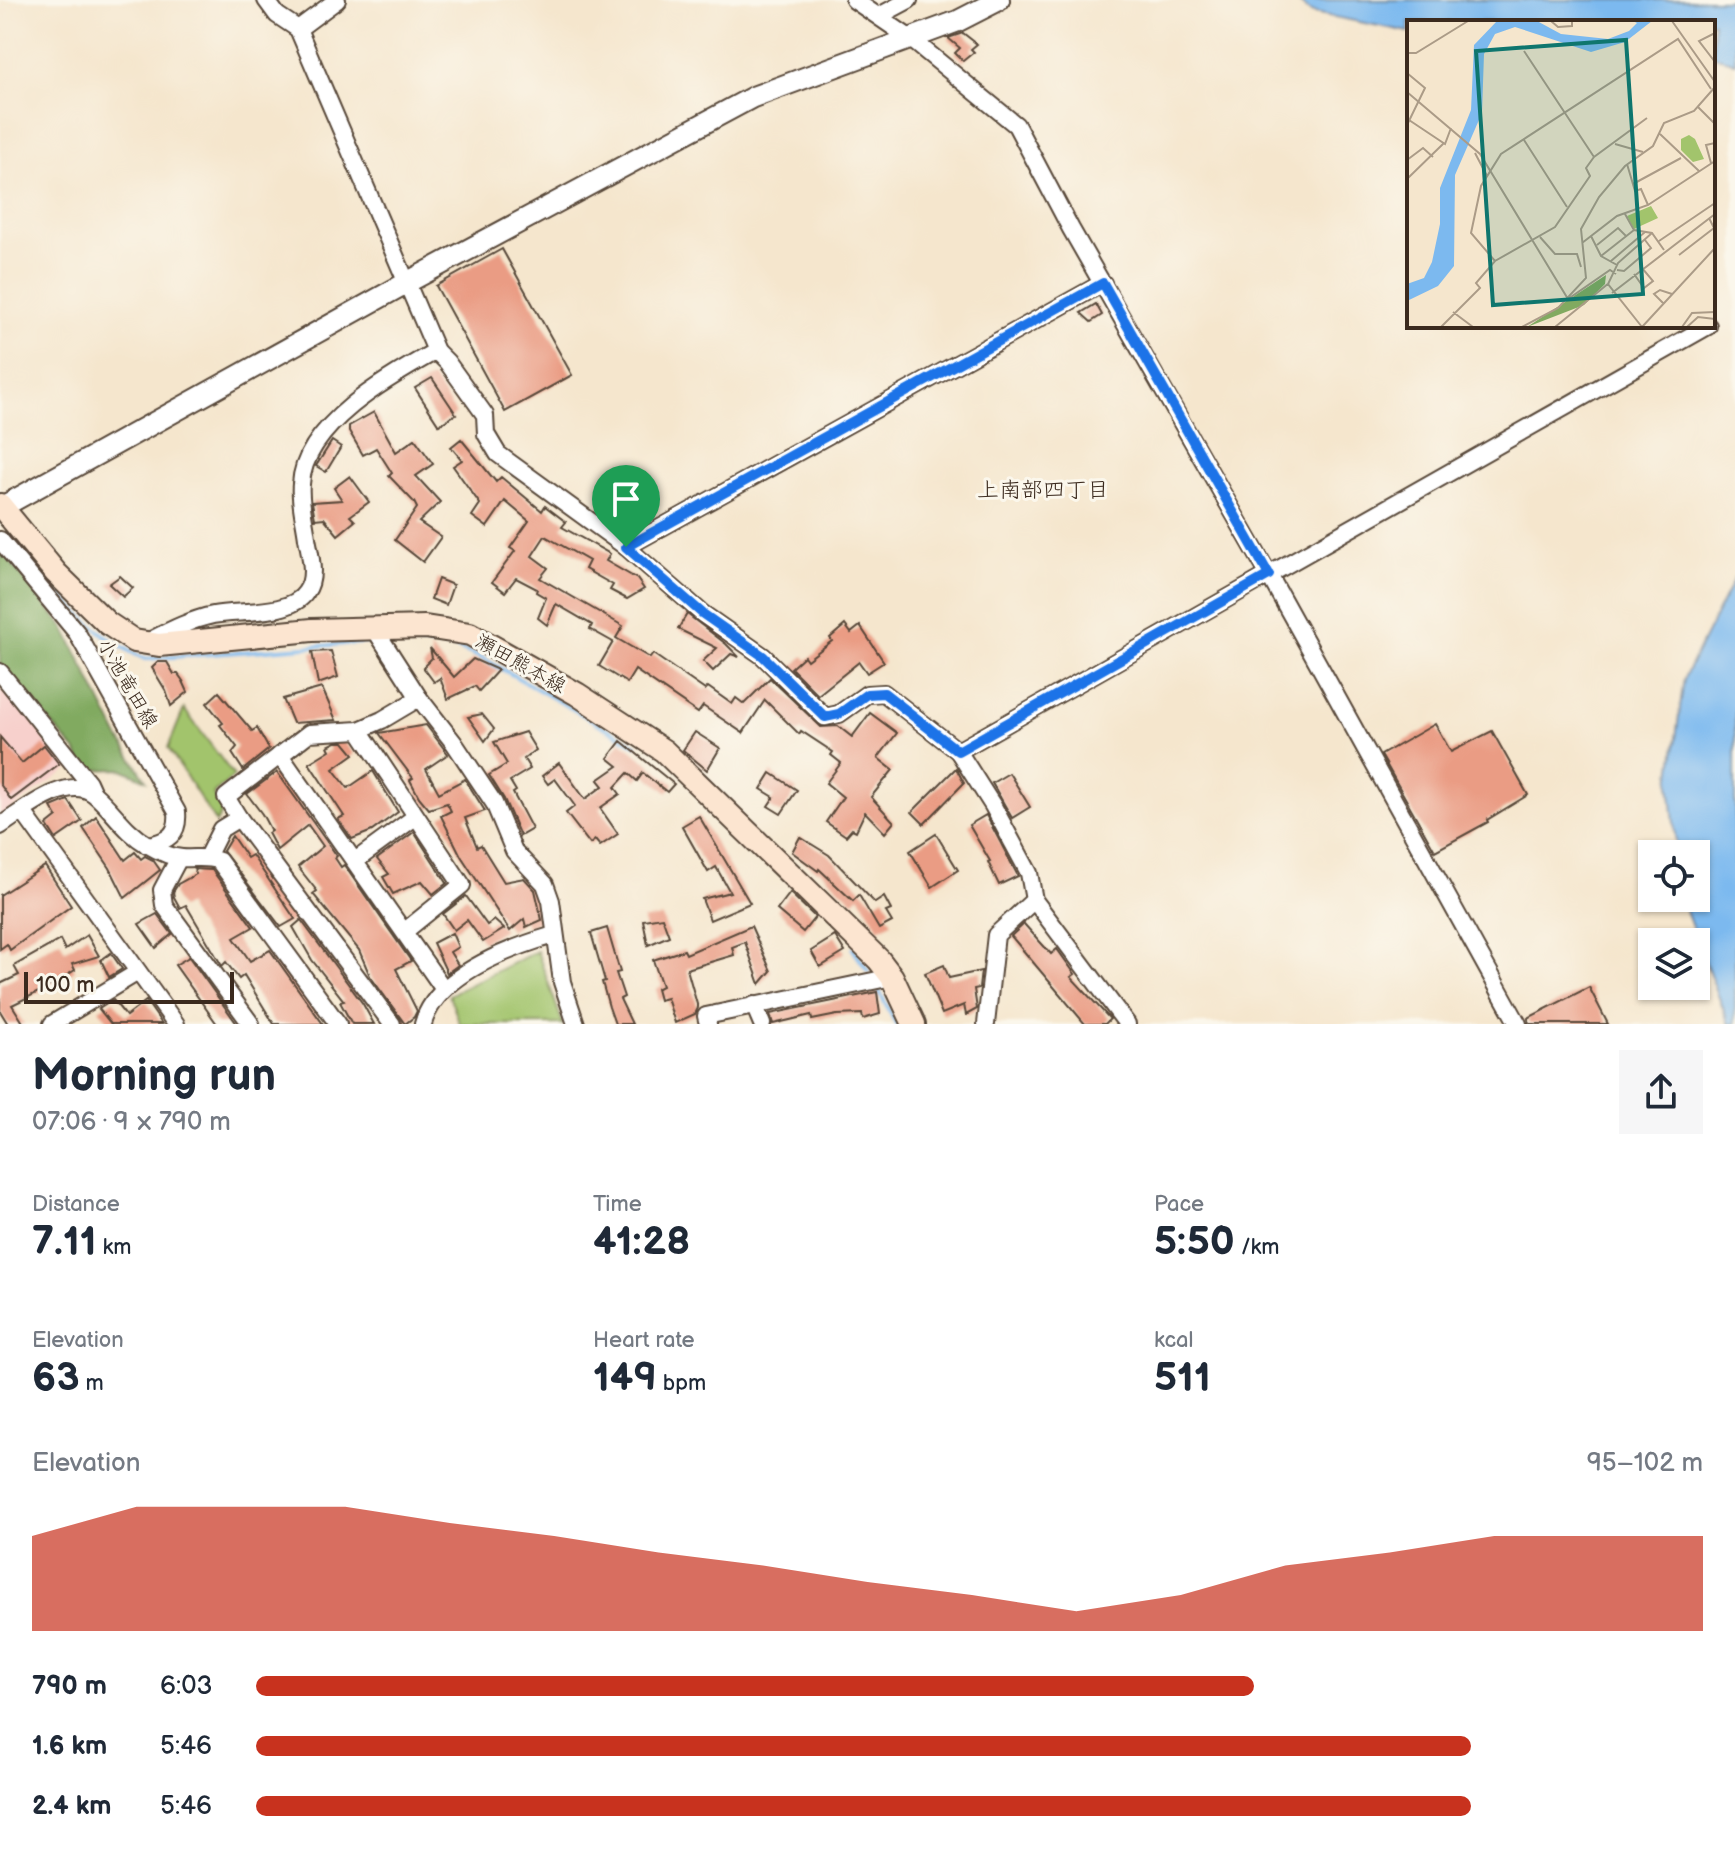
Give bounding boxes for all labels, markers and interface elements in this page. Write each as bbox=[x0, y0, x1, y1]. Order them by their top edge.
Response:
inset map bbox=[1407, 20, 1715, 328]
pin bbox=[592, 465, 660, 547]
icon: arrive bbox=[604, 477, 648, 521]
district label: 上南部四丁目 bbox=[977, 477, 1109, 504]
street label: 瀬田熊本線 bbox=[471, 629, 570, 699]
street label: 小池竜田線 bbox=[92, 634, 163, 733]
map controls bbox=[1638, 840, 1710, 1000]
button: locate bbox=[1638, 840, 1710, 912]
button: layers bbox=[1638, 928, 1710, 1000]
scale bar bbox=[24, 968, 234, 1004]
text: 100 m bbox=[36, 972, 95, 999]
text: Morning run bbox=[32, 1050, 276, 1103]
button: share bbox=[1619, 1050, 1703, 1134]
text: 07:06 · 9 × 790 m bbox=[32, 1107, 231, 1138]
text: Distance bbox=[32, 1191, 120, 1218]
text: Time bbox=[593, 1191, 642, 1218]
text: Pace bbox=[1154, 1191, 1204, 1218]
text: 7.11 bbox=[32, 1218, 97, 1266]
text: 41:28 bbox=[593, 1218, 690, 1266]
text: 5:50 bbox=[1154, 1218, 1235, 1266]
text: km bbox=[97, 1234, 131, 1261]
text: /km bbox=[1235, 1234, 1280, 1261]
text: Elevation bbox=[32, 1327, 124, 1354]
text: Heart rate bbox=[593, 1327, 695, 1354]
text: kcal bbox=[1154, 1327, 1193, 1354]
text: 63 bbox=[32, 1354, 80, 1402]
text: 149 bbox=[593, 1354, 657, 1402]
text: 511 bbox=[1154, 1354, 1211, 1402]
text: m bbox=[80, 1370, 104, 1397]
text: bpm bbox=[657, 1370, 706, 1397]
text: Elevation bbox=[32, 1448, 140, 1479]
text: 95–102 m bbox=[1587, 1448, 1703, 1479]
text: 790 m bbox=[32, 1671, 107, 1702]
text: 6:03 bbox=[160, 1671, 212, 1702]
text: 1.6 km bbox=[32, 1731, 107, 1762]
text: 5:46 bbox=[160, 1731, 212, 1762]
text: 2.4 km bbox=[32, 1791, 111, 1822]
text: 5:46 bbox=[160, 1791, 212, 1822]

